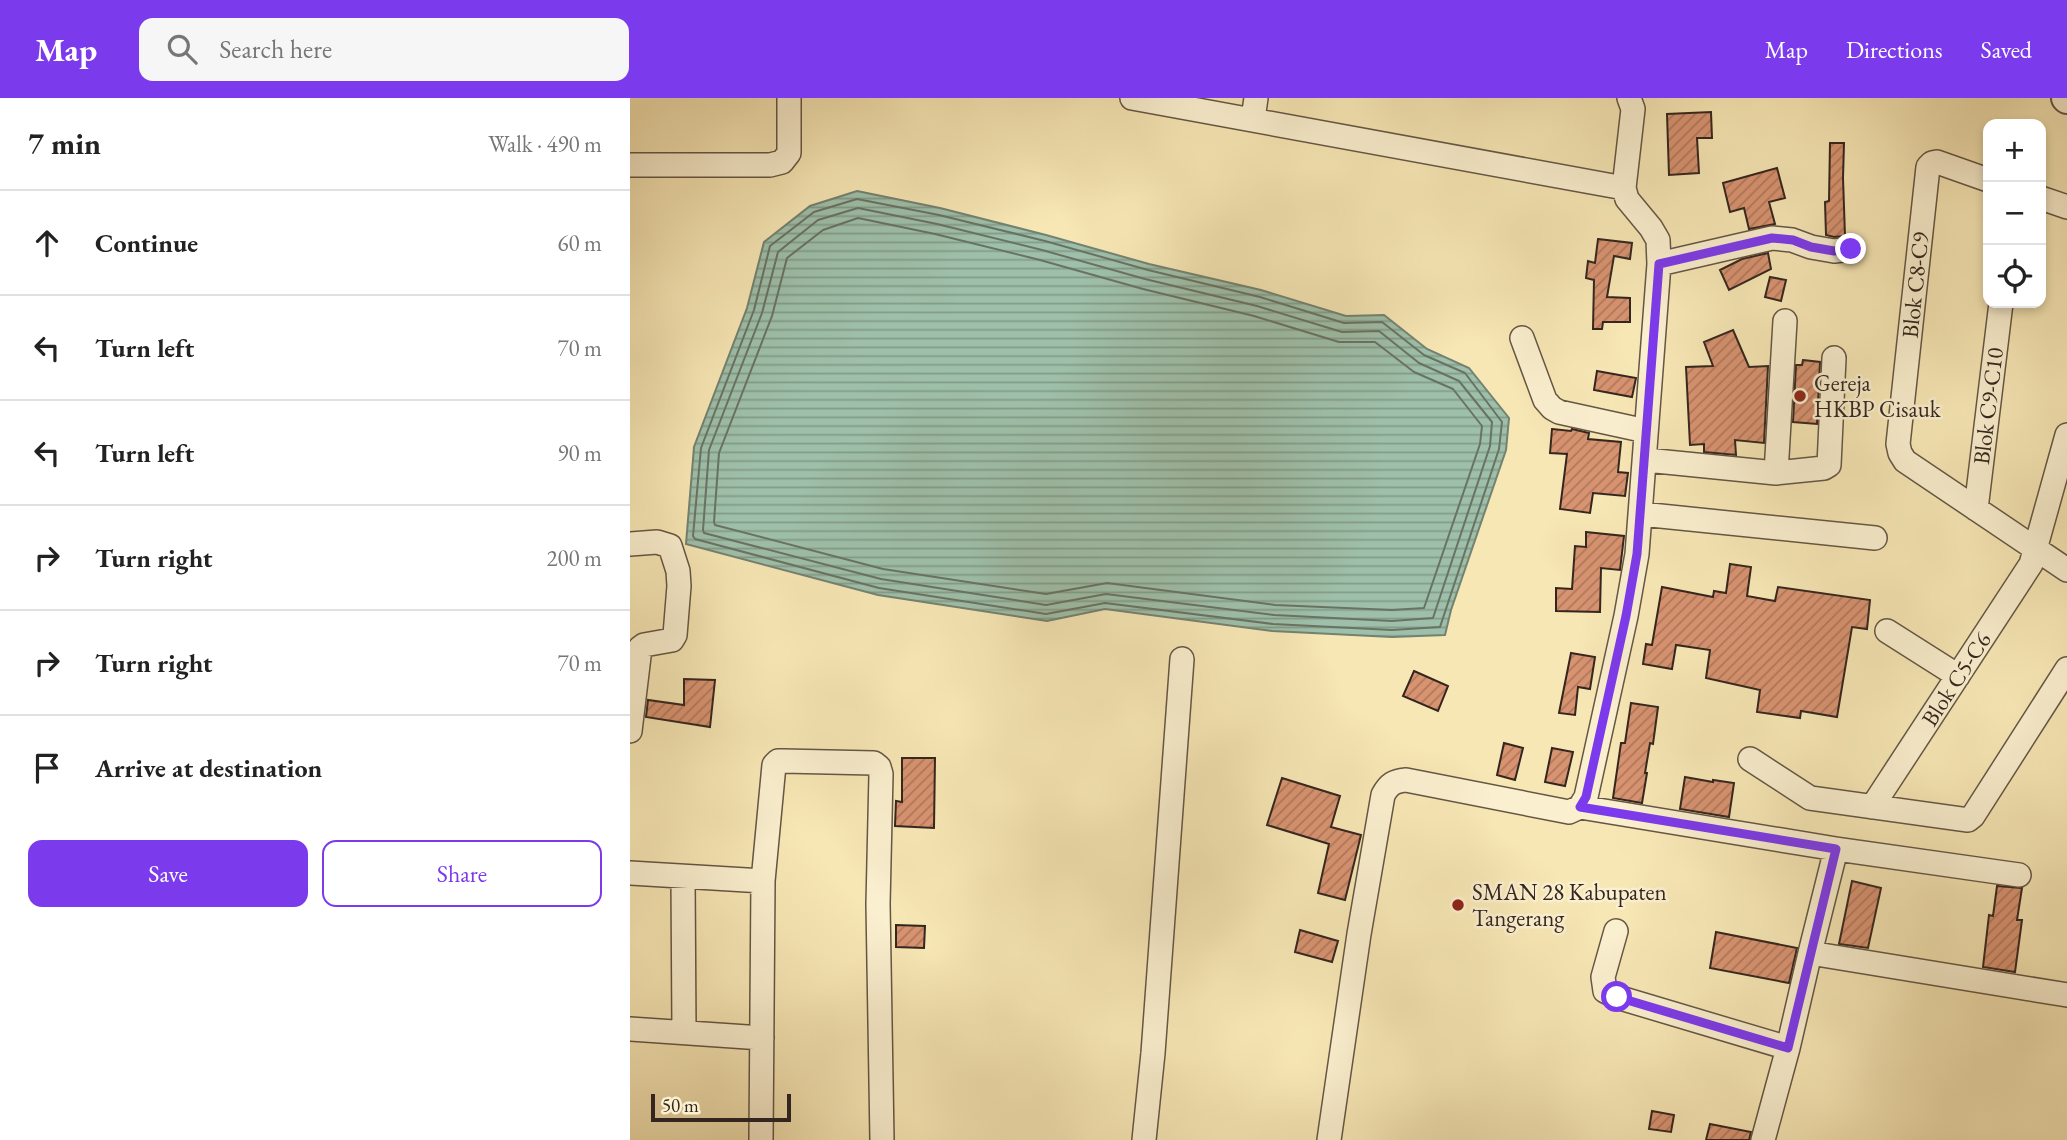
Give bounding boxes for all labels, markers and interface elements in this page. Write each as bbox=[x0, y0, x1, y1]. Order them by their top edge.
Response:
search box bbox=[139, 18, 629, 81]
text: Map bbox=[35, 28, 97, 71]
icon: search bbox=[163, 30, 201, 68]
text: Search here bbox=[219, 32, 332, 66]
text: Map bbox=[1765, 34, 1808, 65]
text: Directions bbox=[1846, 34, 1943, 65]
text: Saved bbox=[1981, 34, 2032, 65]
map controls bbox=[1983, 119, 2046, 308]
button: + bbox=[1983, 119, 2046, 182]
text: 7 min bbox=[28, 124, 101, 163]
text: Walk · 490 m bbox=[488, 129, 602, 159]
button: − bbox=[1983, 182, 2046, 245]
icon: ahead bbox=[28, 224, 66, 262]
text: Continue bbox=[95, 226, 198, 260]
text: 60 m bbox=[557, 228, 602, 258]
street label: Blok C8-C9 bbox=[1895, 230, 1935, 340]
route end bbox=[1835, 233, 1866, 264]
button: locate bbox=[1983, 245, 2046, 308]
icon: left bbox=[28, 329, 66, 367]
text: Turn left bbox=[95, 331, 194, 365]
text: 70 m bbox=[557, 333, 602, 363]
street label: Blok C9-C10 bbox=[1966, 346, 2010, 466]
place label: Gereja HKBP Cisauk bbox=[1814, 368, 1942, 424]
marker: Gereja HKBP Cisauk bbox=[1792, 388, 1808, 404]
icon: left bbox=[28, 434, 66, 472]
text: Turn left bbox=[95, 436, 194, 470]
text: 90 m bbox=[557, 438, 602, 468]
icon: right bbox=[28, 539, 66, 577]
text: Turn right bbox=[95, 541, 213, 575]
text: 200 m bbox=[546, 543, 602, 573]
street label: Blok C5-C6 bbox=[1914, 626, 1998, 732]
icon: right bbox=[28, 644, 66, 682]
text: Turn right bbox=[95, 646, 213, 680]
text: 70 m bbox=[557, 648, 602, 678]
icon: arrive bbox=[28, 749, 66, 787]
text: Arrive at destination bbox=[95, 751, 322, 785]
button: Save bbox=[28, 840, 308, 907]
button: Share bbox=[322, 840, 602, 907]
place label: SMAN 28 Kabupaten Tangerang bbox=[1472, 877, 1667, 933]
marker: SMAN 28 Kabupaten Tangerang bbox=[1450, 897, 1466, 913]
route start bbox=[1601, 981, 1632, 1012]
scale bar bbox=[651, 1091, 791, 1123]
text: 50 m bbox=[662, 1093, 699, 1118]

